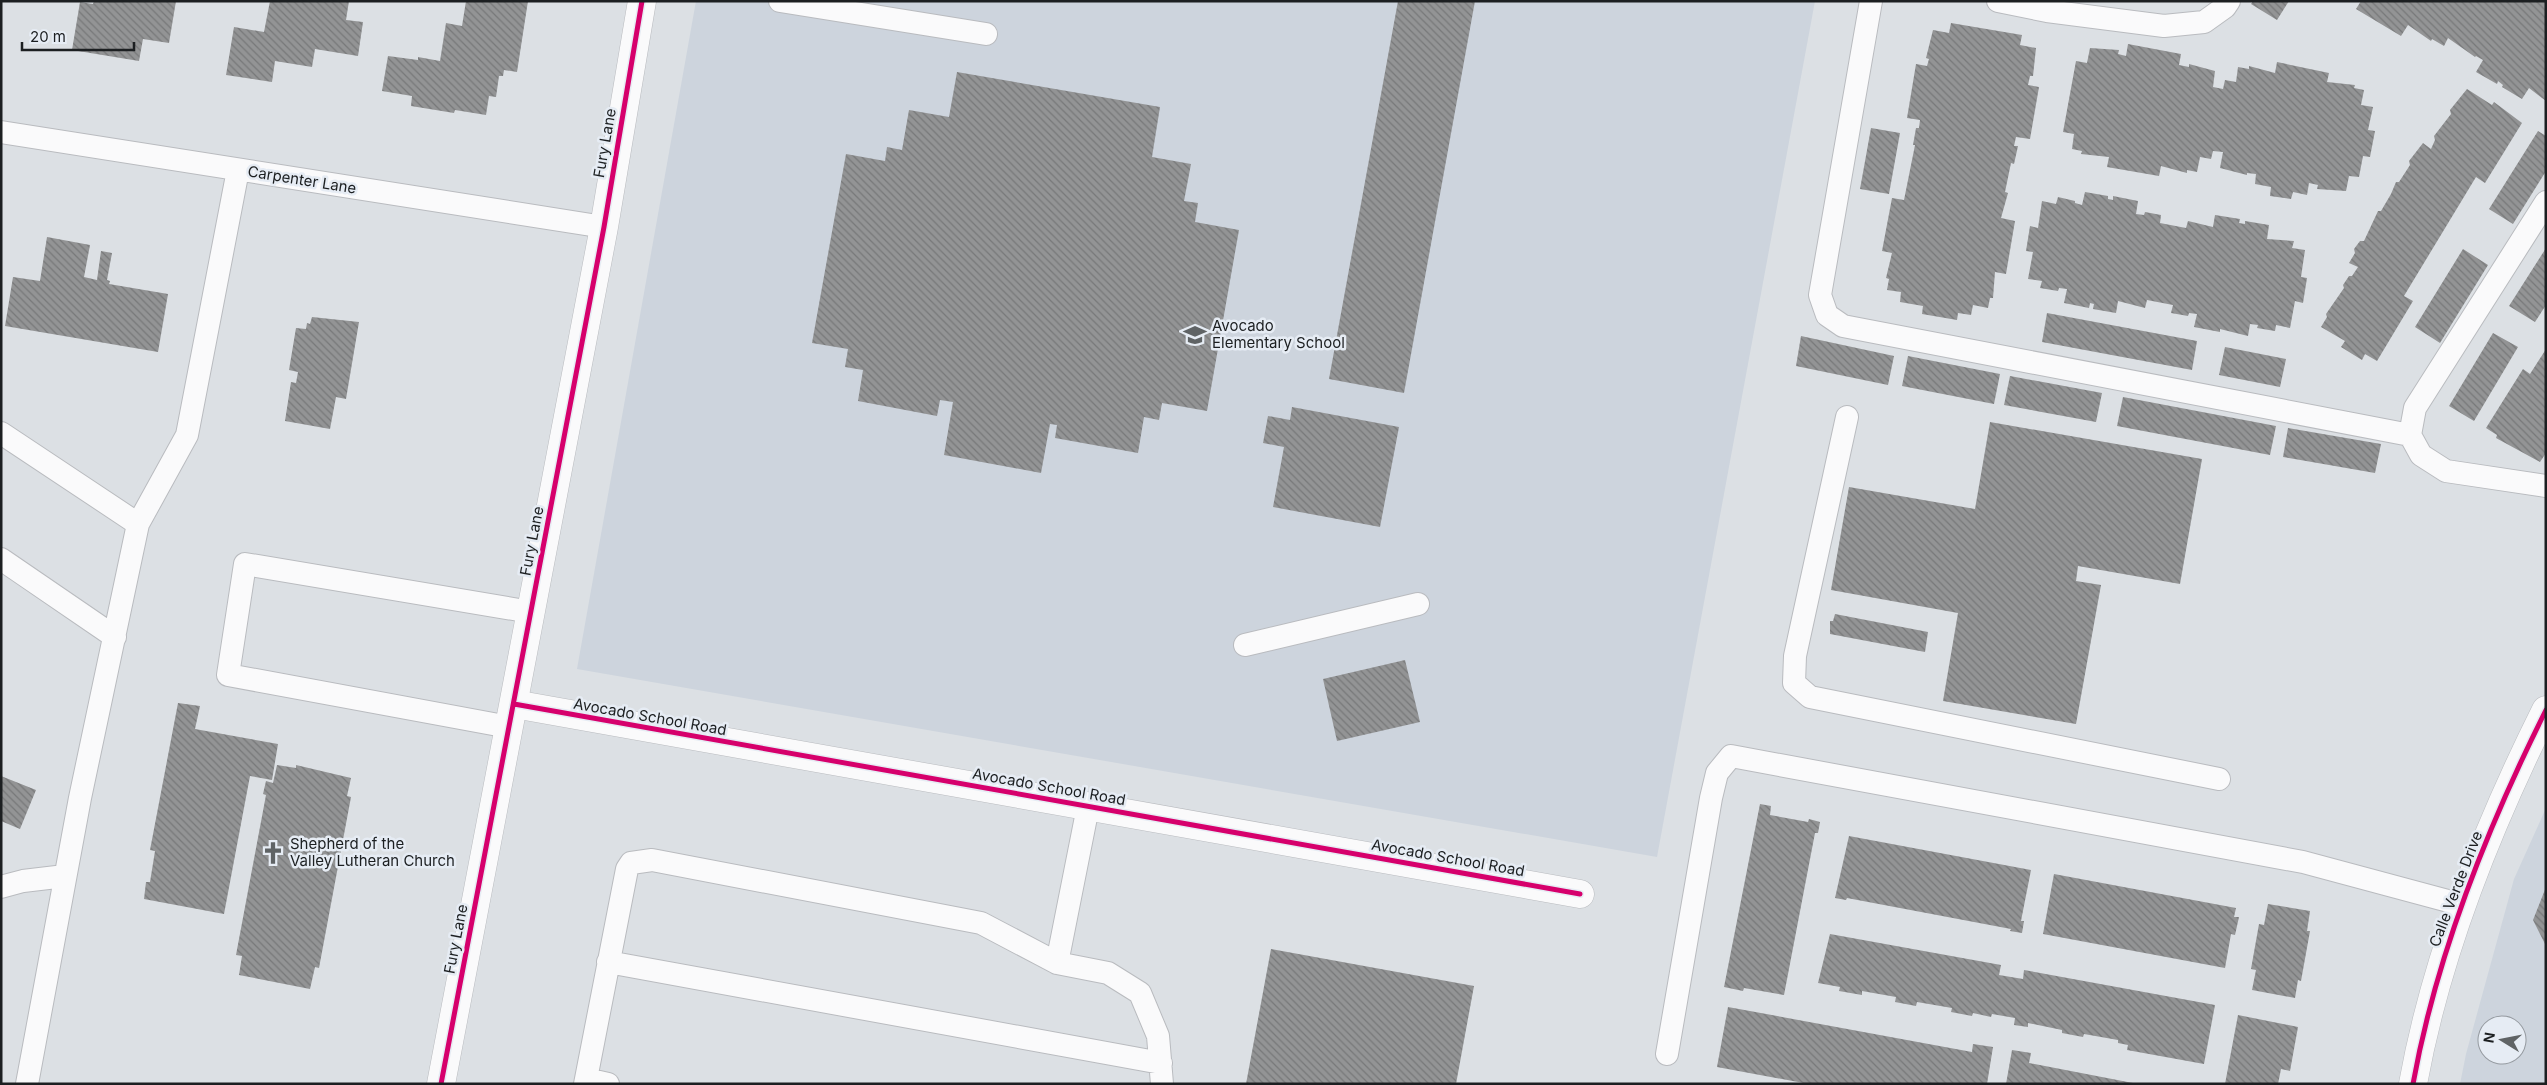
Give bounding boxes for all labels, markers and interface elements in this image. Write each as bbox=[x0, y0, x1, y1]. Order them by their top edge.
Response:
scale bar bbox=[22, 20, 135, 52]
text: 20 m bbox=[30, 27, 66, 46]
street label: Fury Lane bbox=[589, 107, 620, 179]
street label: Carpenter Lane bbox=[246, 162, 358, 197]
place label: Avocado Elementary School bbox=[1212, 316, 1345, 352]
school or university icon: Avocado Elementary School bbox=[1182, 322, 1208, 348]
street label: Fury Lane bbox=[515, 505, 548, 577]
street label: Avocado School Road bbox=[572, 694, 728, 739]
street label: Avocado School Road bbox=[971, 764, 1127, 809]
street label: Calle Verde Drive bbox=[2425, 828, 2486, 950]
place label: Shepherd of the Valley Lutheran Church bbox=[290, 834, 455, 870]
street label: Avocado School Road bbox=[1370, 835, 1526, 880]
church icon: Shepherd of the Valley Lutheran Church bbox=[260, 840, 286, 866]
street label: Fury Lane bbox=[439, 903, 472, 975]
north arrow bbox=[2477, 1015, 2527, 1065]
text: N bbox=[2479, 1031, 2498, 1044]

